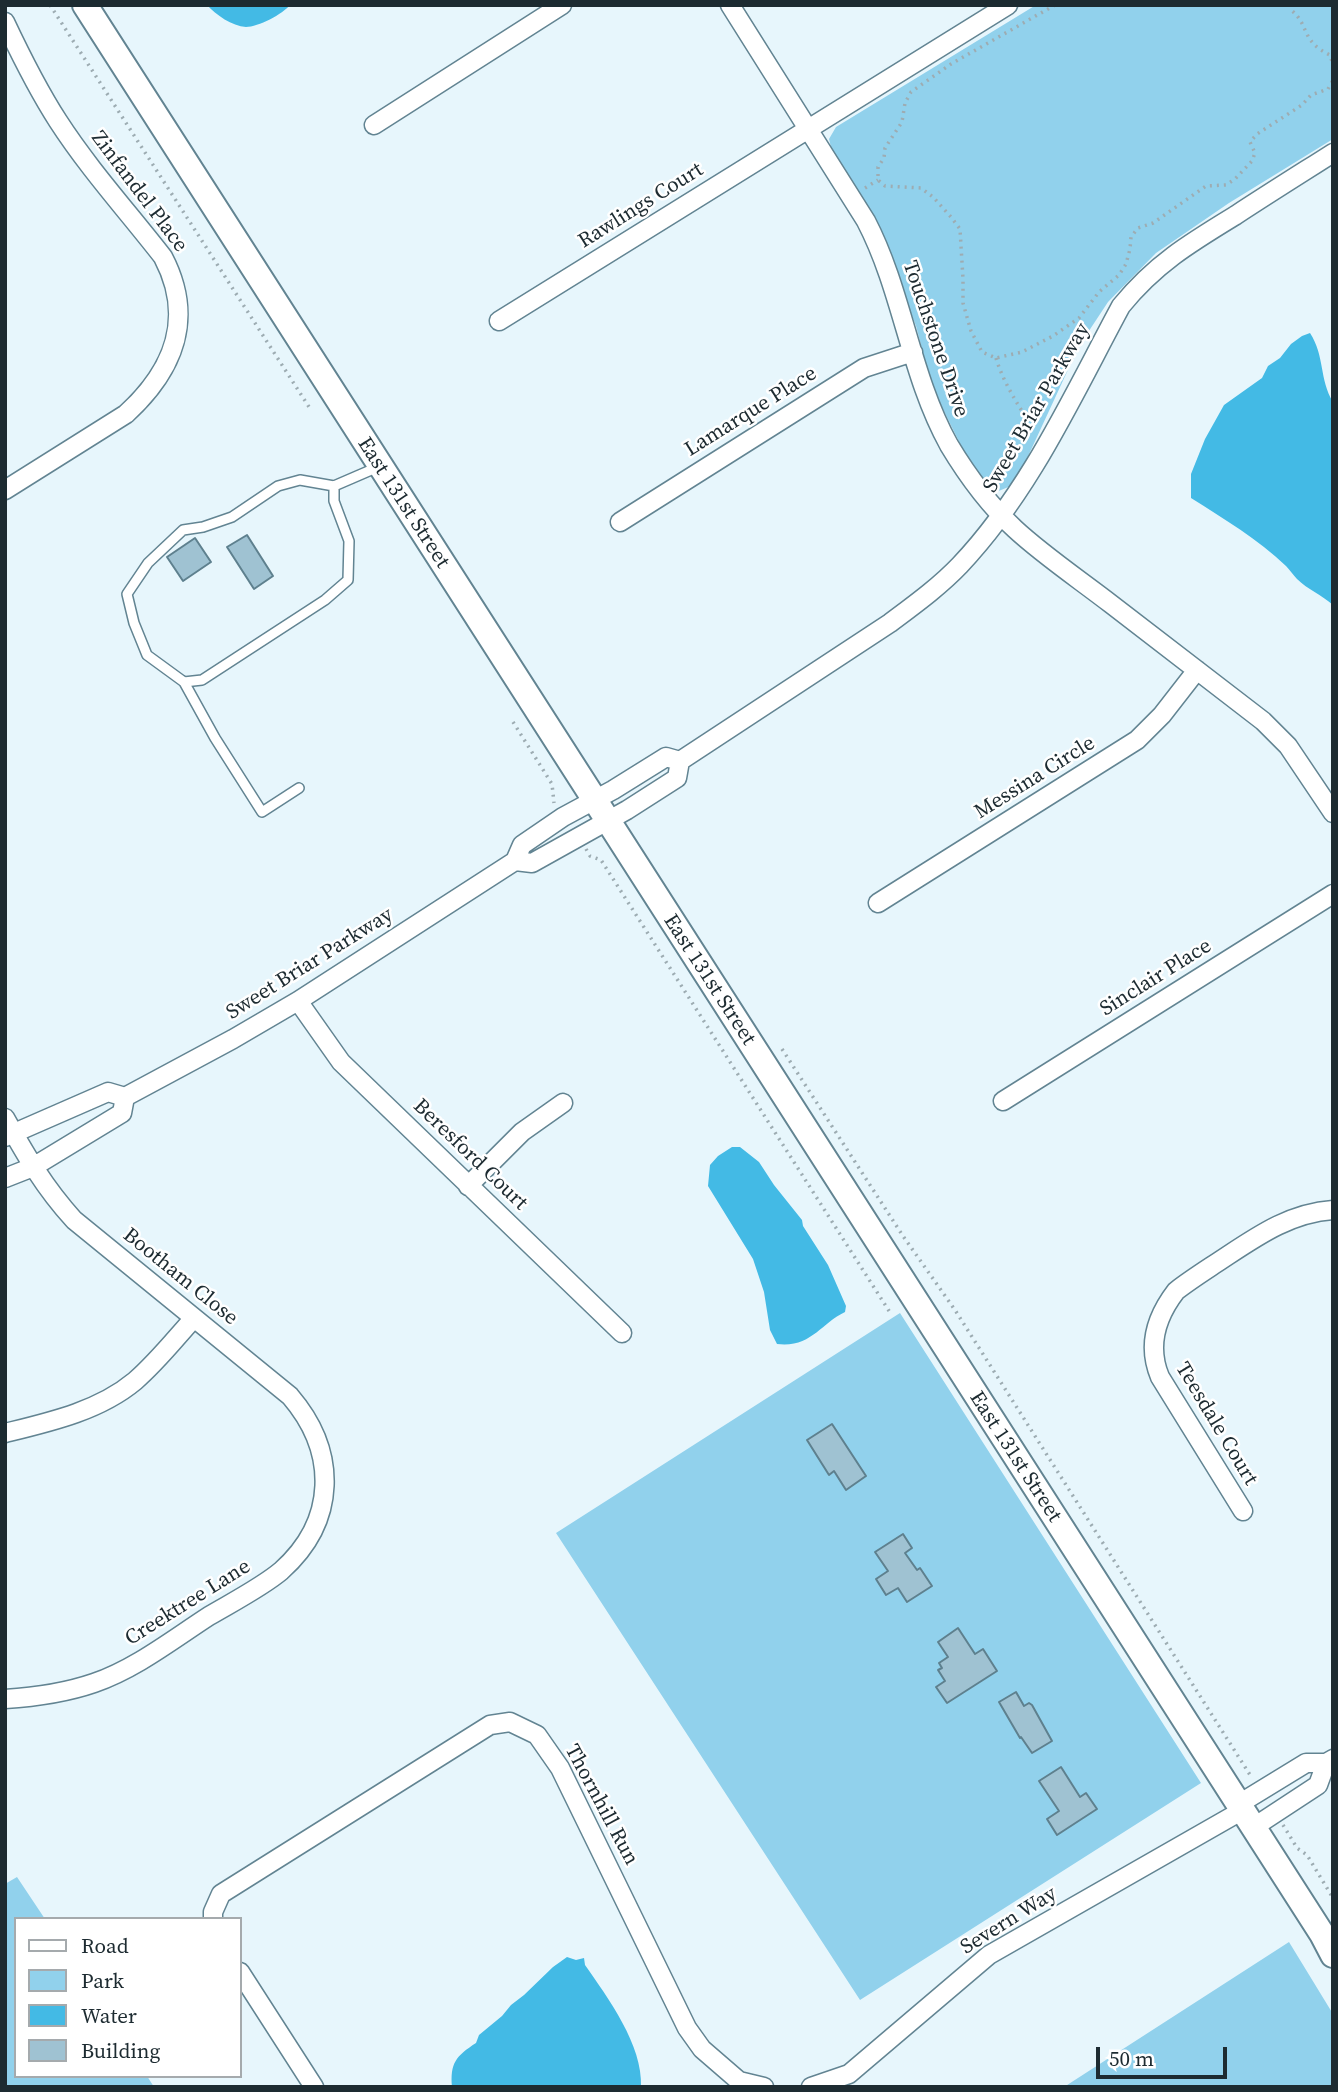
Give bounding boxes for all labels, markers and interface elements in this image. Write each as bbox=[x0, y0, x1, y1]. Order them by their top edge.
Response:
street label: Zinfandel Place bbox=[85, 127, 193, 257]
street label: Rawlings Court bbox=[574, 158, 708, 254]
street label: Touchstone Drive bbox=[896, 258, 974, 420]
street label: Sweet Briar Parkway bbox=[978, 319, 1096, 497]
street label: Lamarque Place bbox=[680, 361, 822, 463]
street label: East 131st Street bbox=[351, 433, 455, 573]
street label: Messina Circle bbox=[970, 731, 1100, 825]
street label: Sweet Briar Parkway bbox=[222, 902, 398, 1026]
street label: East 131st Street bbox=[657, 910, 761, 1050]
street label: Sinclair Place bbox=[1096, 934, 1216, 1022]
street label: Beresford Court bbox=[408, 1094, 532, 1216]
street label: Bootham Close bbox=[117, 1223, 243, 1331]
street label: Teesdale Court bbox=[1169, 1358, 1263, 1490]
street label: East 131st Street bbox=[963, 1387, 1067, 1527]
street label: Creektree Lane bbox=[121, 1554, 255, 1652]
street label: Thornhill Run bbox=[559, 1740, 643, 1870]
street label: Severn Way bbox=[956, 1882, 1062, 1960]
legend bbox=[14, 1917, 242, 2078]
text: Road bbox=[81, 1931, 129, 1960]
text: Park bbox=[81, 1966, 124, 1995]
text: Water bbox=[81, 2001, 137, 2030]
scale bar bbox=[1100, 2032, 1231, 2076]
text: Building bbox=[81, 2036, 160, 2065]
text: 50 m bbox=[1109, 2044, 1154, 2073]

